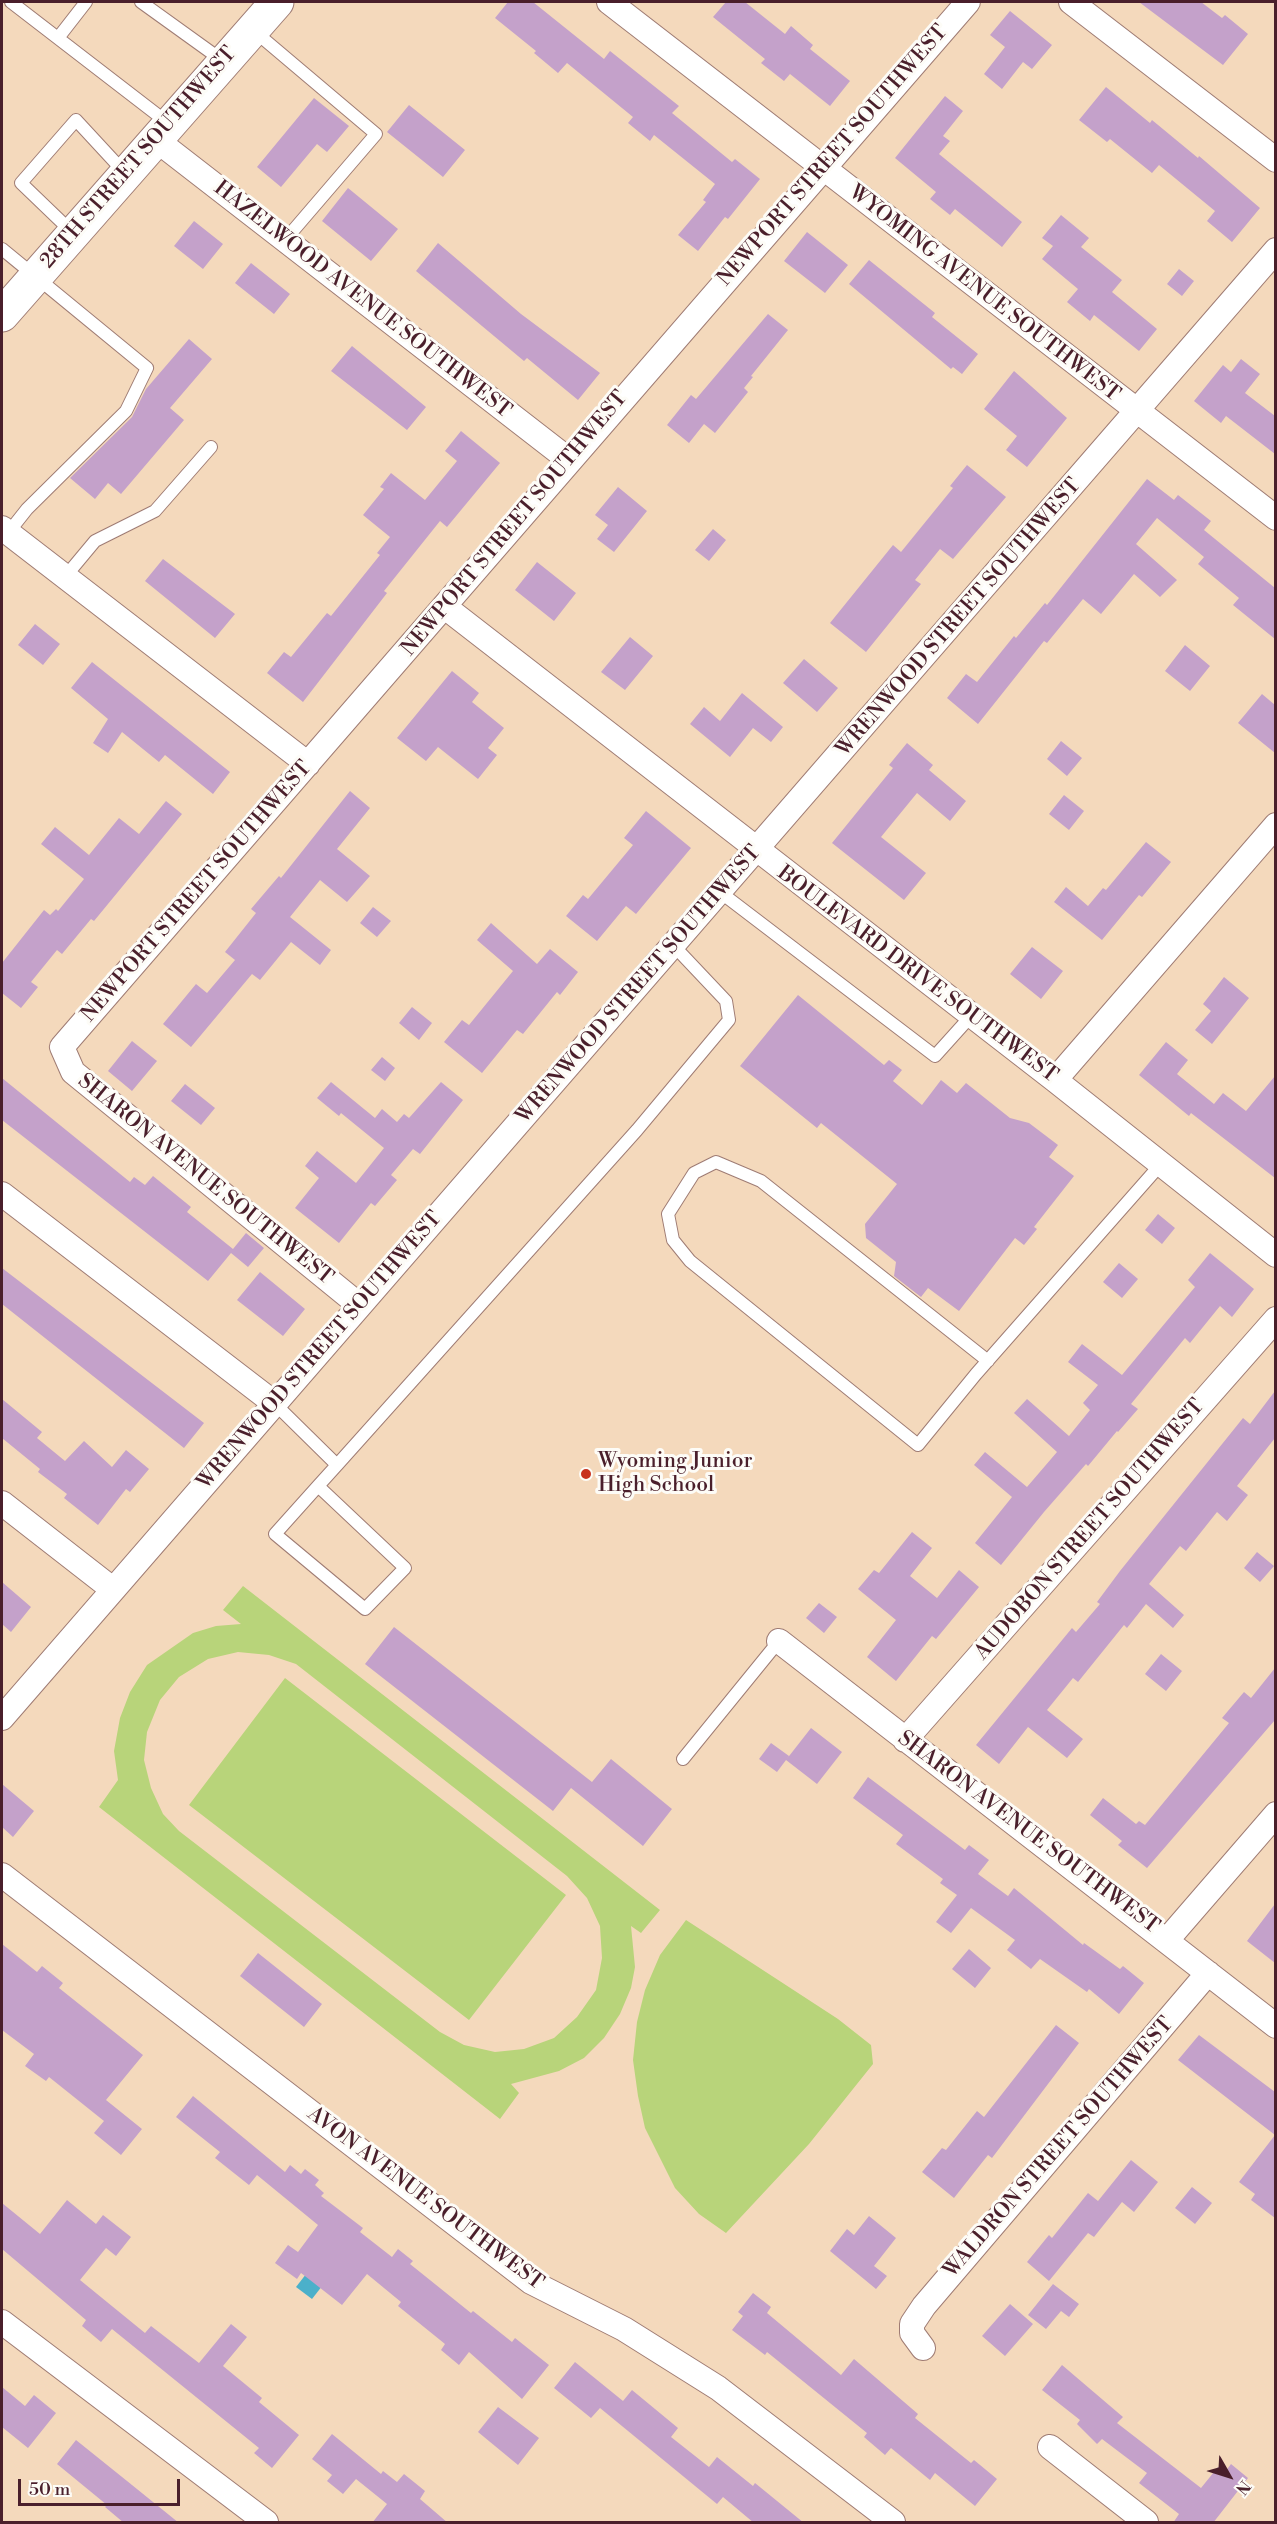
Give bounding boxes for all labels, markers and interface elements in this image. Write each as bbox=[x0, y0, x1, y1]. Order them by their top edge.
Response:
street label: NEWPORT STREET SOUTHWEST bbox=[713, 20, 953, 292]
street label: 28TH STREET SOUTHWEST bbox=[36, 42, 242, 274]
street label: HAZELWOOD AVENUE SOUTHWEST bbox=[208, 176, 516, 424]
street label: WYOMING AVENUE SOUTHWEST bbox=[843, 180, 1125, 408]
street label: NEWPORT STREET SOUTHWEST bbox=[397, 386, 633, 662]
street label: WRENWOOD STREET SOUTHWEST bbox=[831, 474, 1087, 762]
street label: NEWPORT STREET SOUTHWEST bbox=[77, 756, 317, 1028]
street label: WRENWOOD STREET SOUTHWEST bbox=[511, 841, 767, 1129]
street label: BOULEVARD DRIVE SOUTHWEST bbox=[772, 861, 1062, 1089]
street label: SHARON AVENUE SOUTHWEST bbox=[72, 1069, 338, 1291]
street label: WRENWOOD STREET SOUTHWEST bbox=[192, 1207, 448, 1495]
street label: AUDOBON STREET SOUTHWEST bbox=[970, 1395, 1210, 1665]
place label: Wyoming Junior High School bbox=[598, 1449, 753, 1499]
marker: Wyoming Junior High School bbox=[579, 1467, 593, 1481]
street label: SHARON AVENUE SOUTHWEST bbox=[892, 1726, 1164, 1940]
street label: WALDRON STREET SOUTHWEST bbox=[939, 2013, 1179, 2283]
street label: AVON AVENUE SOUTHWEST bbox=[302, 2102, 548, 2296]
north arrow bbox=[1199, 2446, 1259, 2506]
scale bar bbox=[21, 2467, 183, 2505]
text: N bbox=[1231, 2476, 1255, 2499]
text: 50 m bbox=[29, 2478, 70, 2501]

